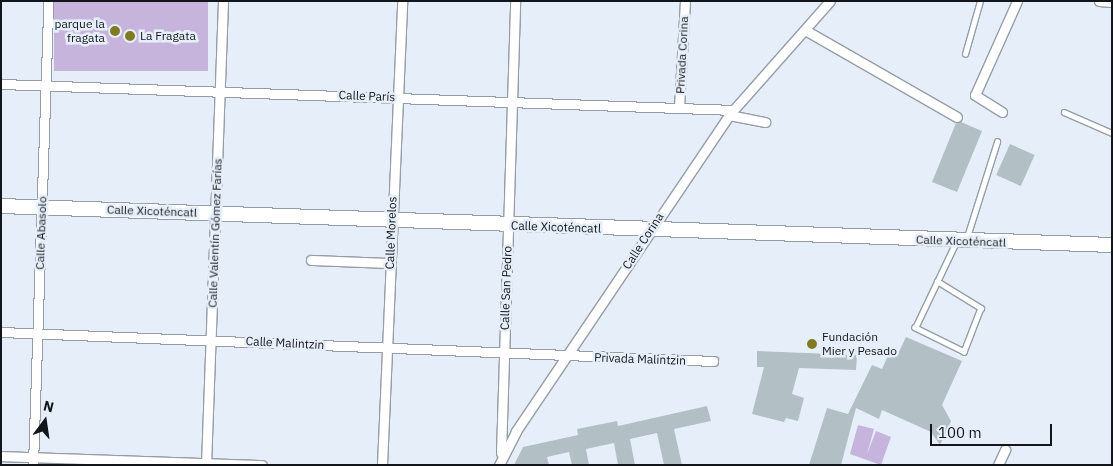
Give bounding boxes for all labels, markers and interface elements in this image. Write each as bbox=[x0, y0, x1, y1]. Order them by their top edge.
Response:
street label: Privada Corina bbox=[673, 16, 691, 94]
place label: parque la fragata bbox=[54, 17, 105, 45]
marker: parque la fragata bbox=[109, 25, 121, 37]
place label: La Fragata bbox=[140, 29, 196, 43]
marker: La Fragata bbox=[124, 30, 136, 42]
street label: Calle París bbox=[338, 88, 396, 104]
street label: Calle Valentín Gómez Farías bbox=[205, 158, 225, 308]
street label: Calle Abasolo bbox=[33, 196, 49, 270]
street label: Calle Morelos bbox=[383, 196, 399, 270]
street label: Calle Xicoténcatl bbox=[107, 202, 197, 220]
street label: Calle Corina bbox=[619, 210, 667, 272]
street label: Calle Xicoténcatl bbox=[511, 218, 601, 236]
street label: Calle Xicoténcatl bbox=[916, 232, 1006, 250]
street label: Calle San Pedro bbox=[497, 246, 515, 330]
place label: Fundación Mier y Pesado bbox=[822, 330, 897, 358]
street label: Calle Malintzin bbox=[245, 334, 325, 352]
marker: Fundación Mier y Pesado bbox=[806, 338, 818, 350]
street label: Privada Malintzin bbox=[594, 350, 686, 368]
north arrow bbox=[20, 396, 70, 446]
text: N bbox=[42, 396, 56, 416]
scale bar bbox=[933, 414, 1056, 446]
text: 100 m bbox=[938, 423, 982, 442]

